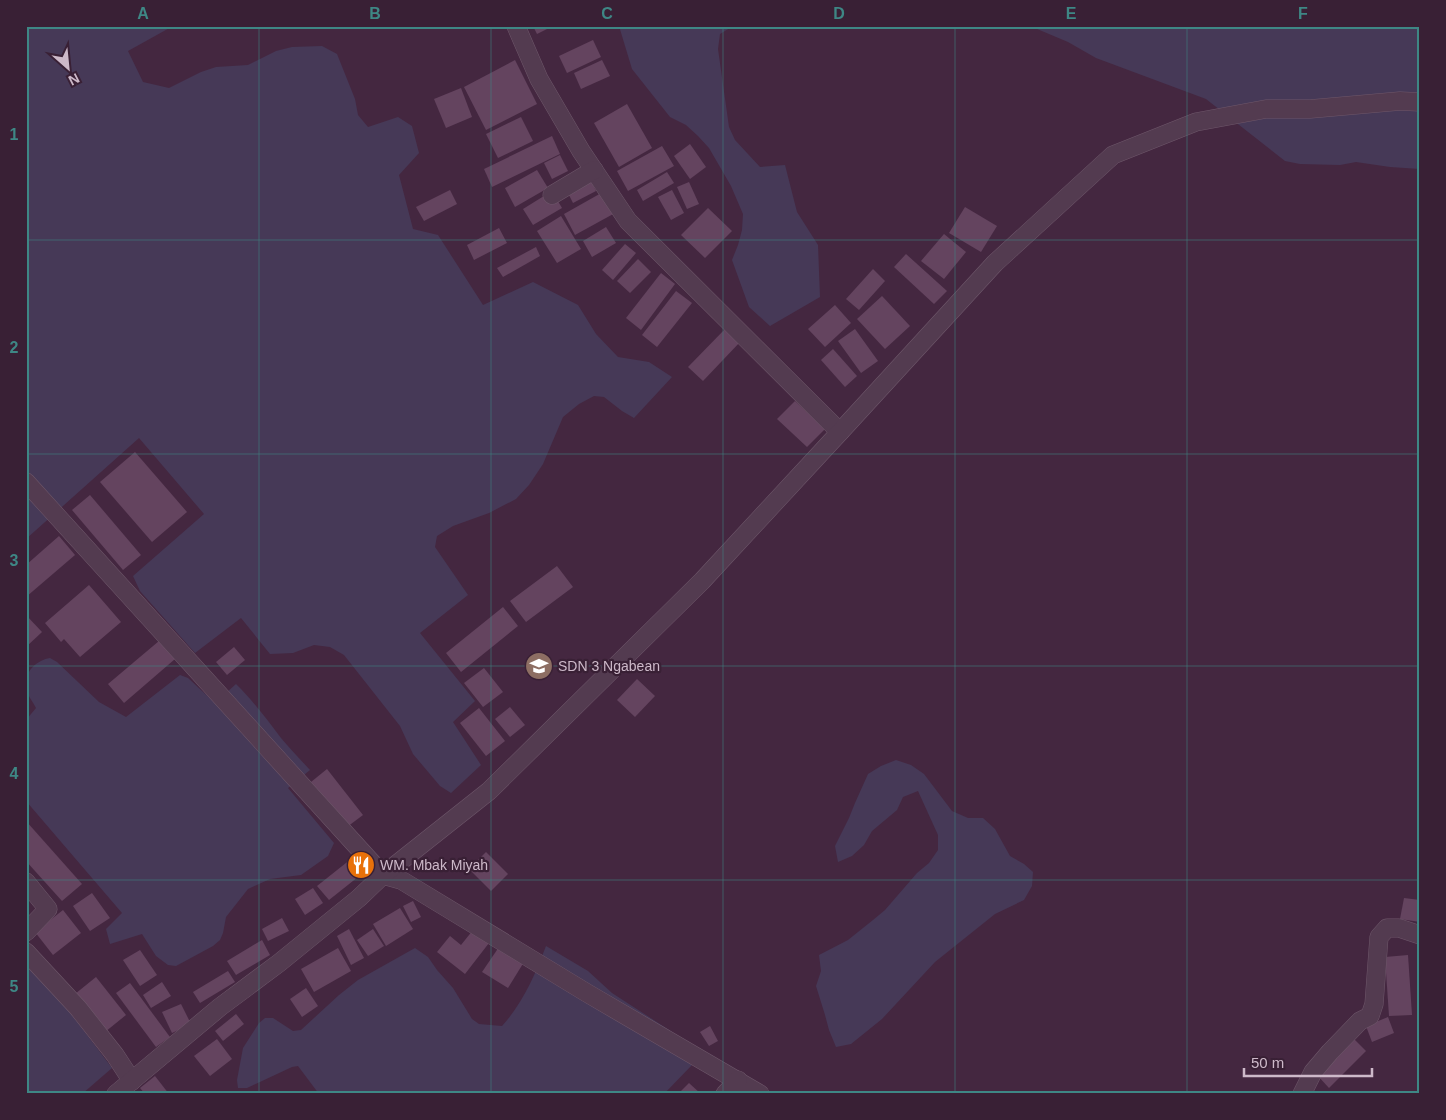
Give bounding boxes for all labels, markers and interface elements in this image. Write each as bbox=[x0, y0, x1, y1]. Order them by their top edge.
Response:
text: A bbox=[137, 5, 149, 22]
text: B bbox=[369, 5, 381, 22]
text: C bbox=[601, 5, 613, 22]
text: D bbox=[833, 5, 845, 22]
text: E bbox=[1066, 5, 1077, 22]
text: F bbox=[1298, 5, 1308, 22]
north arrow bbox=[42, 42, 92, 92]
text: N bbox=[66, 70, 82, 89]
text: 1 bbox=[10, 126, 19, 143]
text: 2 bbox=[10, 339, 19, 356]
text: 3 bbox=[10, 552, 19, 569]
school or university icon: SDN 3 Ngabean bbox=[524, 651, 554, 681]
place label: SDN 3 Ngabean bbox=[558, 658, 660, 674]
text: 4 bbox=[10, 765, 19, 782]
restaurant icon: WM. Mbak Miyah bbox=[346, 850, 376, 880]
place label: WM. Mbak Miyah bbox=[380, 857, 488, 873]
text: 5 bbox=[10, 978, 19, 995]
scale bar bbox=[1244, 1045, 1371, 1077]
text: 50 m bbox=[1251, 1054, 1284, 1071]

